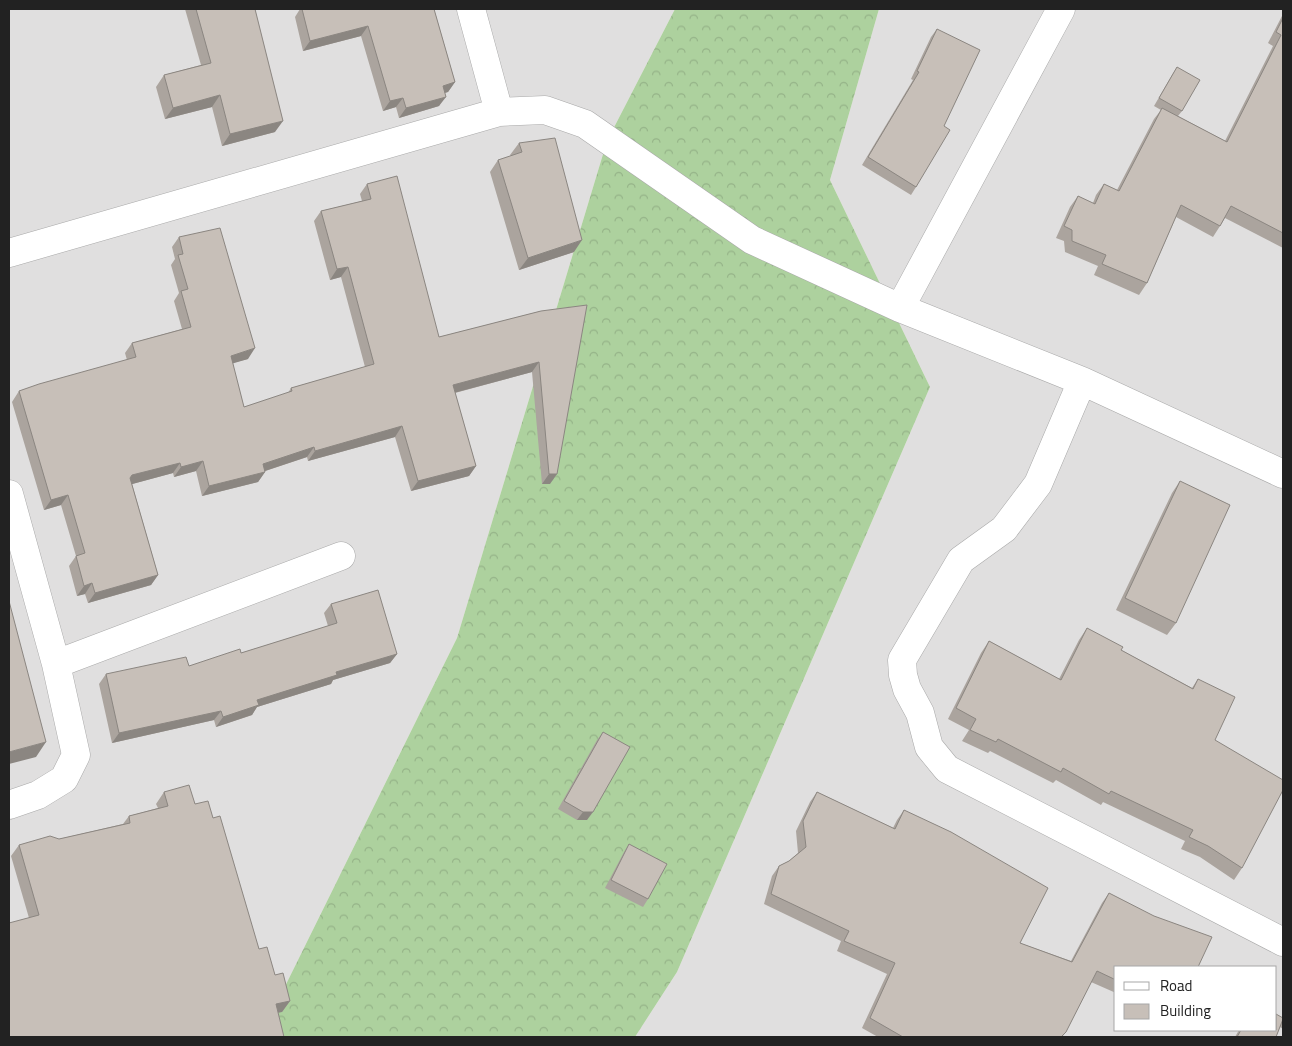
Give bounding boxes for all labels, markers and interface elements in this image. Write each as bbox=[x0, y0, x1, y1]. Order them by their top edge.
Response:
legend bbox=[1114, 966, 1277, 1031]
text: Road bbox=[1160, 974, 1192, 997]
text: Building bbox=[1160, 999, 1211, 1022]

